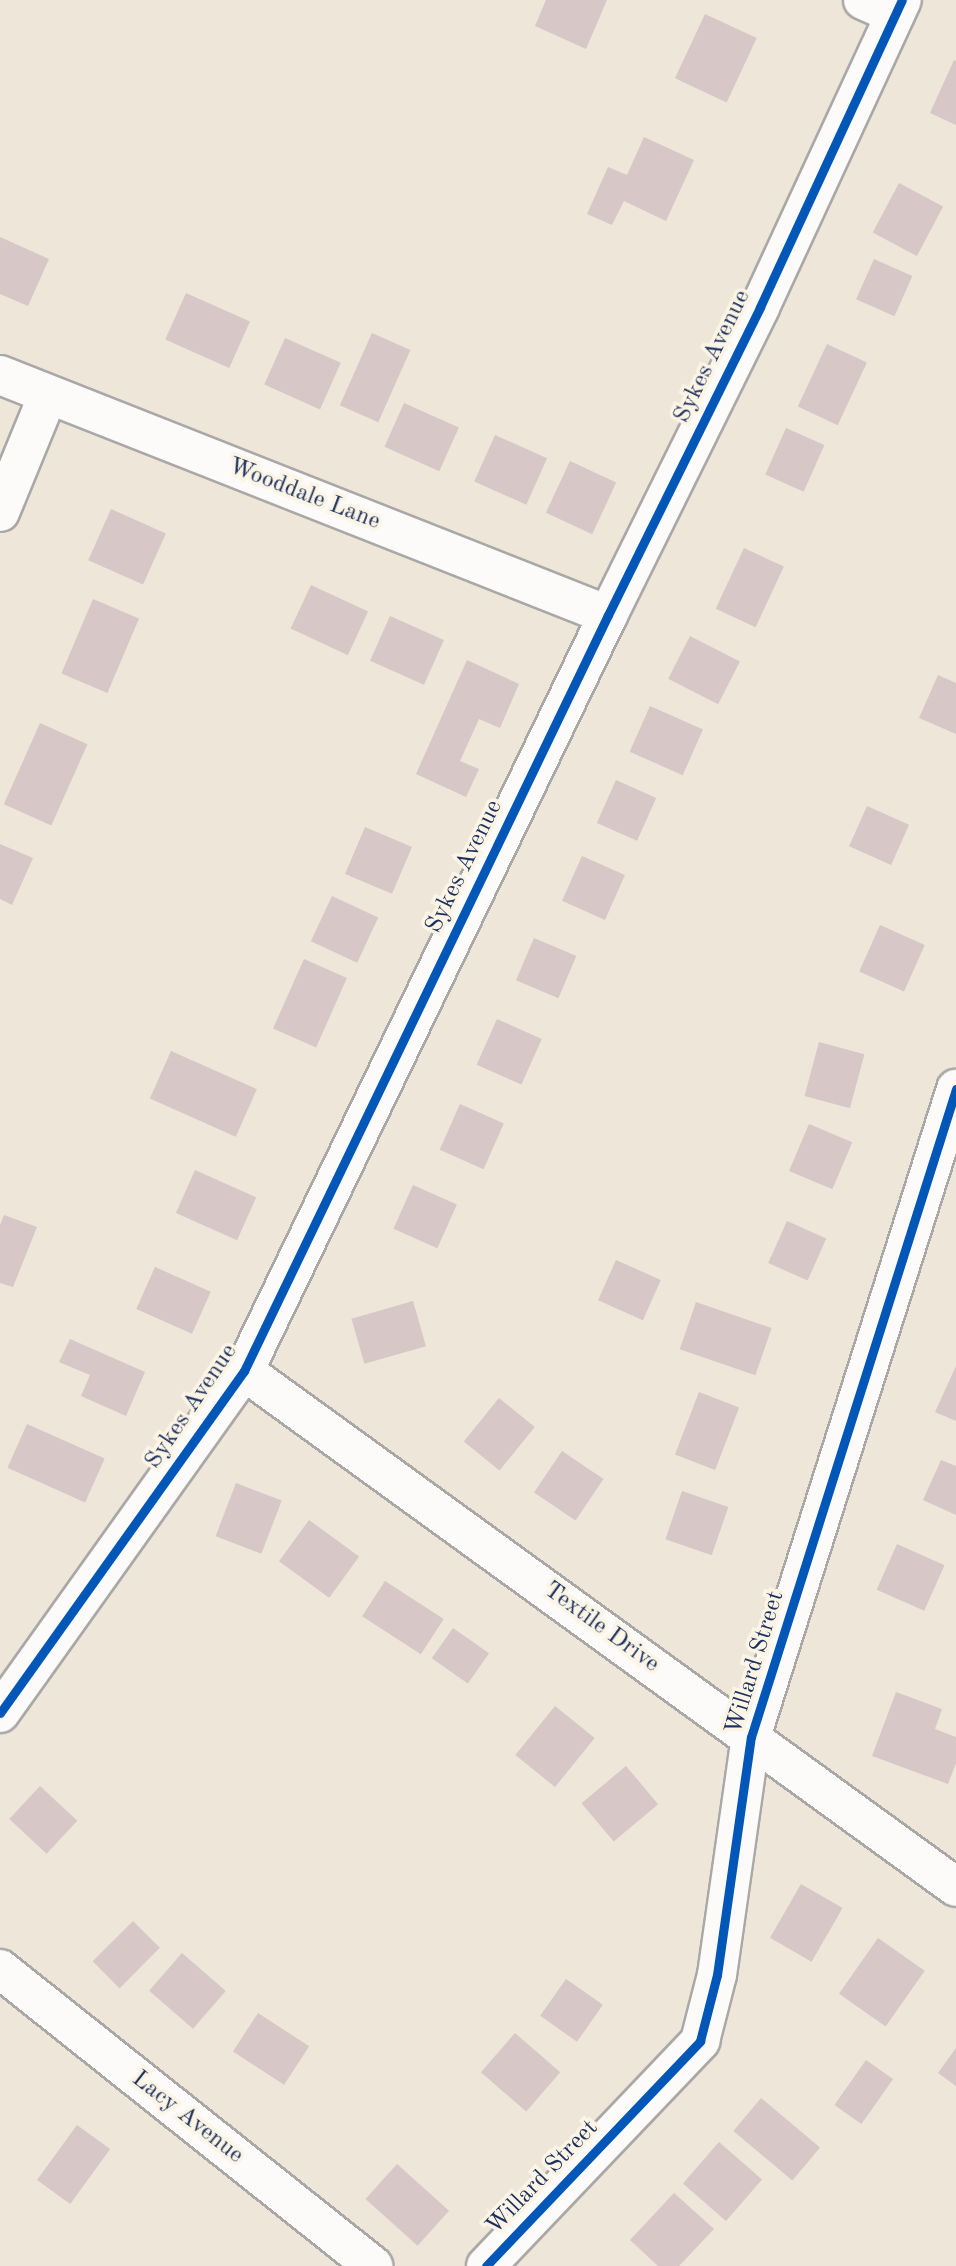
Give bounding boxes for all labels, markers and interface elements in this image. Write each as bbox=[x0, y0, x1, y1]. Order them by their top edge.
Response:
street label: Sykes Avenue bbox=[668, 286, 758, 428]
street label: Wooddale Lane bbox=[224, 453, 384, 537]
street label: Sykes Avenue bbox=[420, 796, 510, 938]
street label: Sykes Avenue bbox=[140, 1339, 244, 1475]
street label: Textile Drive bbox=[538, 1576, 664, 1680]
street label: Willard Street bbox=[721, 1588, 791, 1738]
street label: Lacy Avenue bbox=[125, 2065, 249, 2171]
street label: Willard Street bbox=[481, 2115, 605, 2241]

